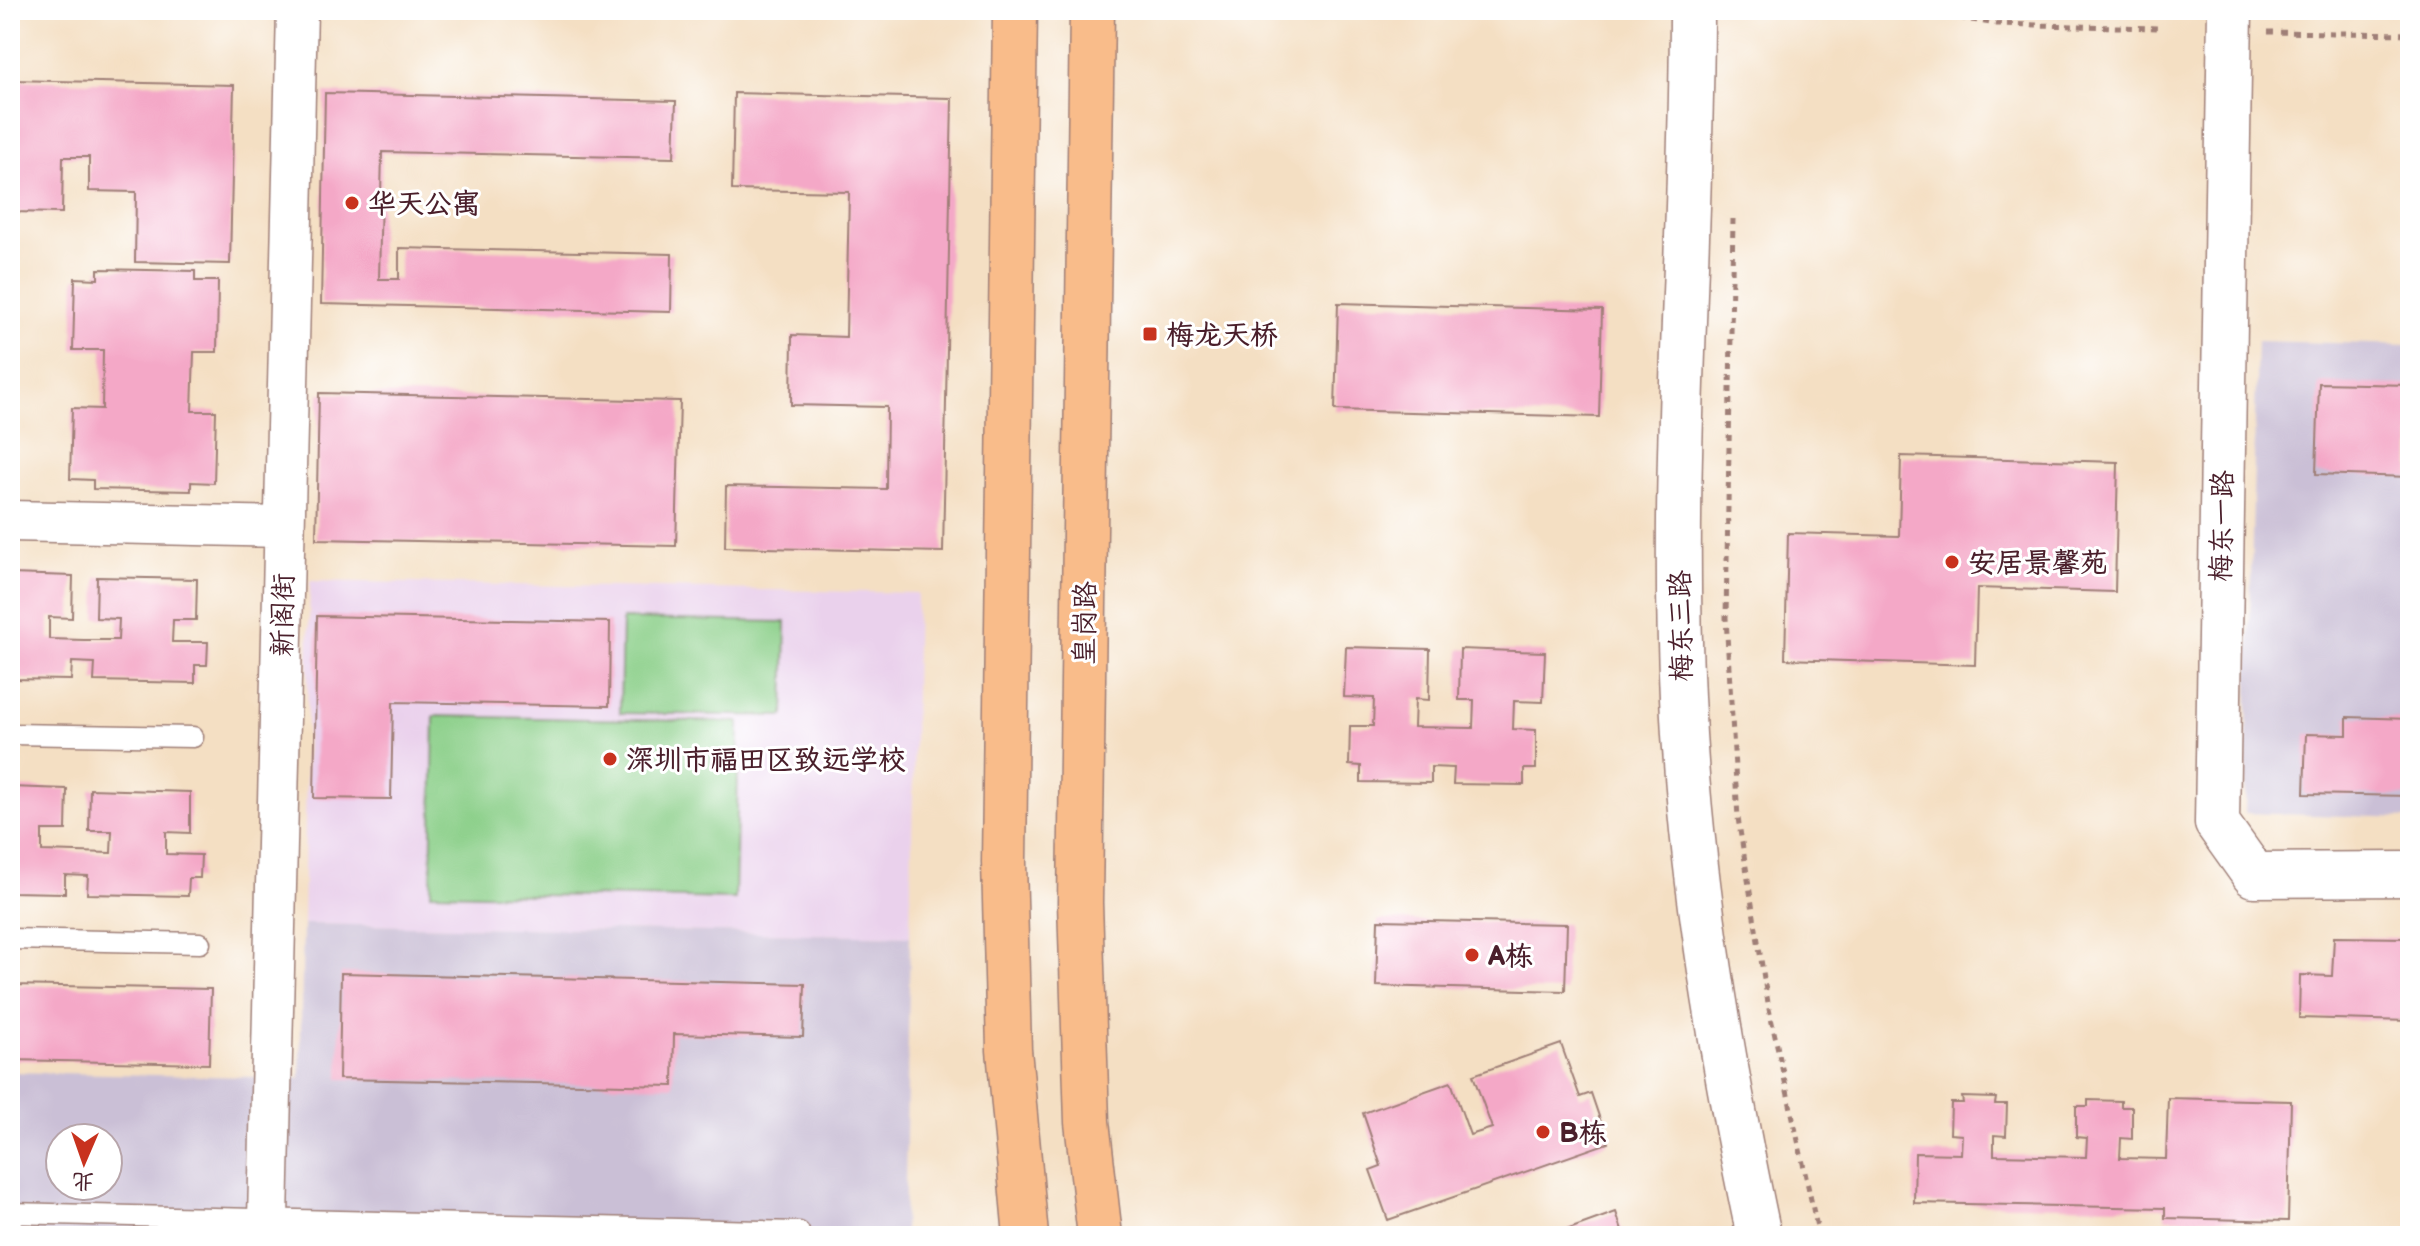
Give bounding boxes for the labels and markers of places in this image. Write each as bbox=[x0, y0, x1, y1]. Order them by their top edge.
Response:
place label: 华天公寓 bbox=[368, 188, 480, 221]
marker: 华天公寓 bbox=[343, 194, 361, 212]
place label: 梅龙天桥 bbox=[1166, 319, 1278, 352]
marker: 梅龙天桥 bbox=[1141, 325, 1159, 343]
place label: 安居景馨苑 bbox=[1968, 547, 2108, 580]
marker: 安居景馨苑 bbox=[1943, 553, 1961, 571]
place label: 深圳市福田区致远学校 bbox=[626, 744, 906, 777]
marker: 深圳市福田区致远学校 bbox=[601, 750, 619, 768]
place label: A栋 bbox=[1487, 940, 1533, 973]
marker: A栋 bbox=[1463, 946, 1481, 964]
place label: B栋 bbox=[1559, 1117, 1607, 1150]
marker: B栋 bbox=[1534, 1123, 1552, 1141]

